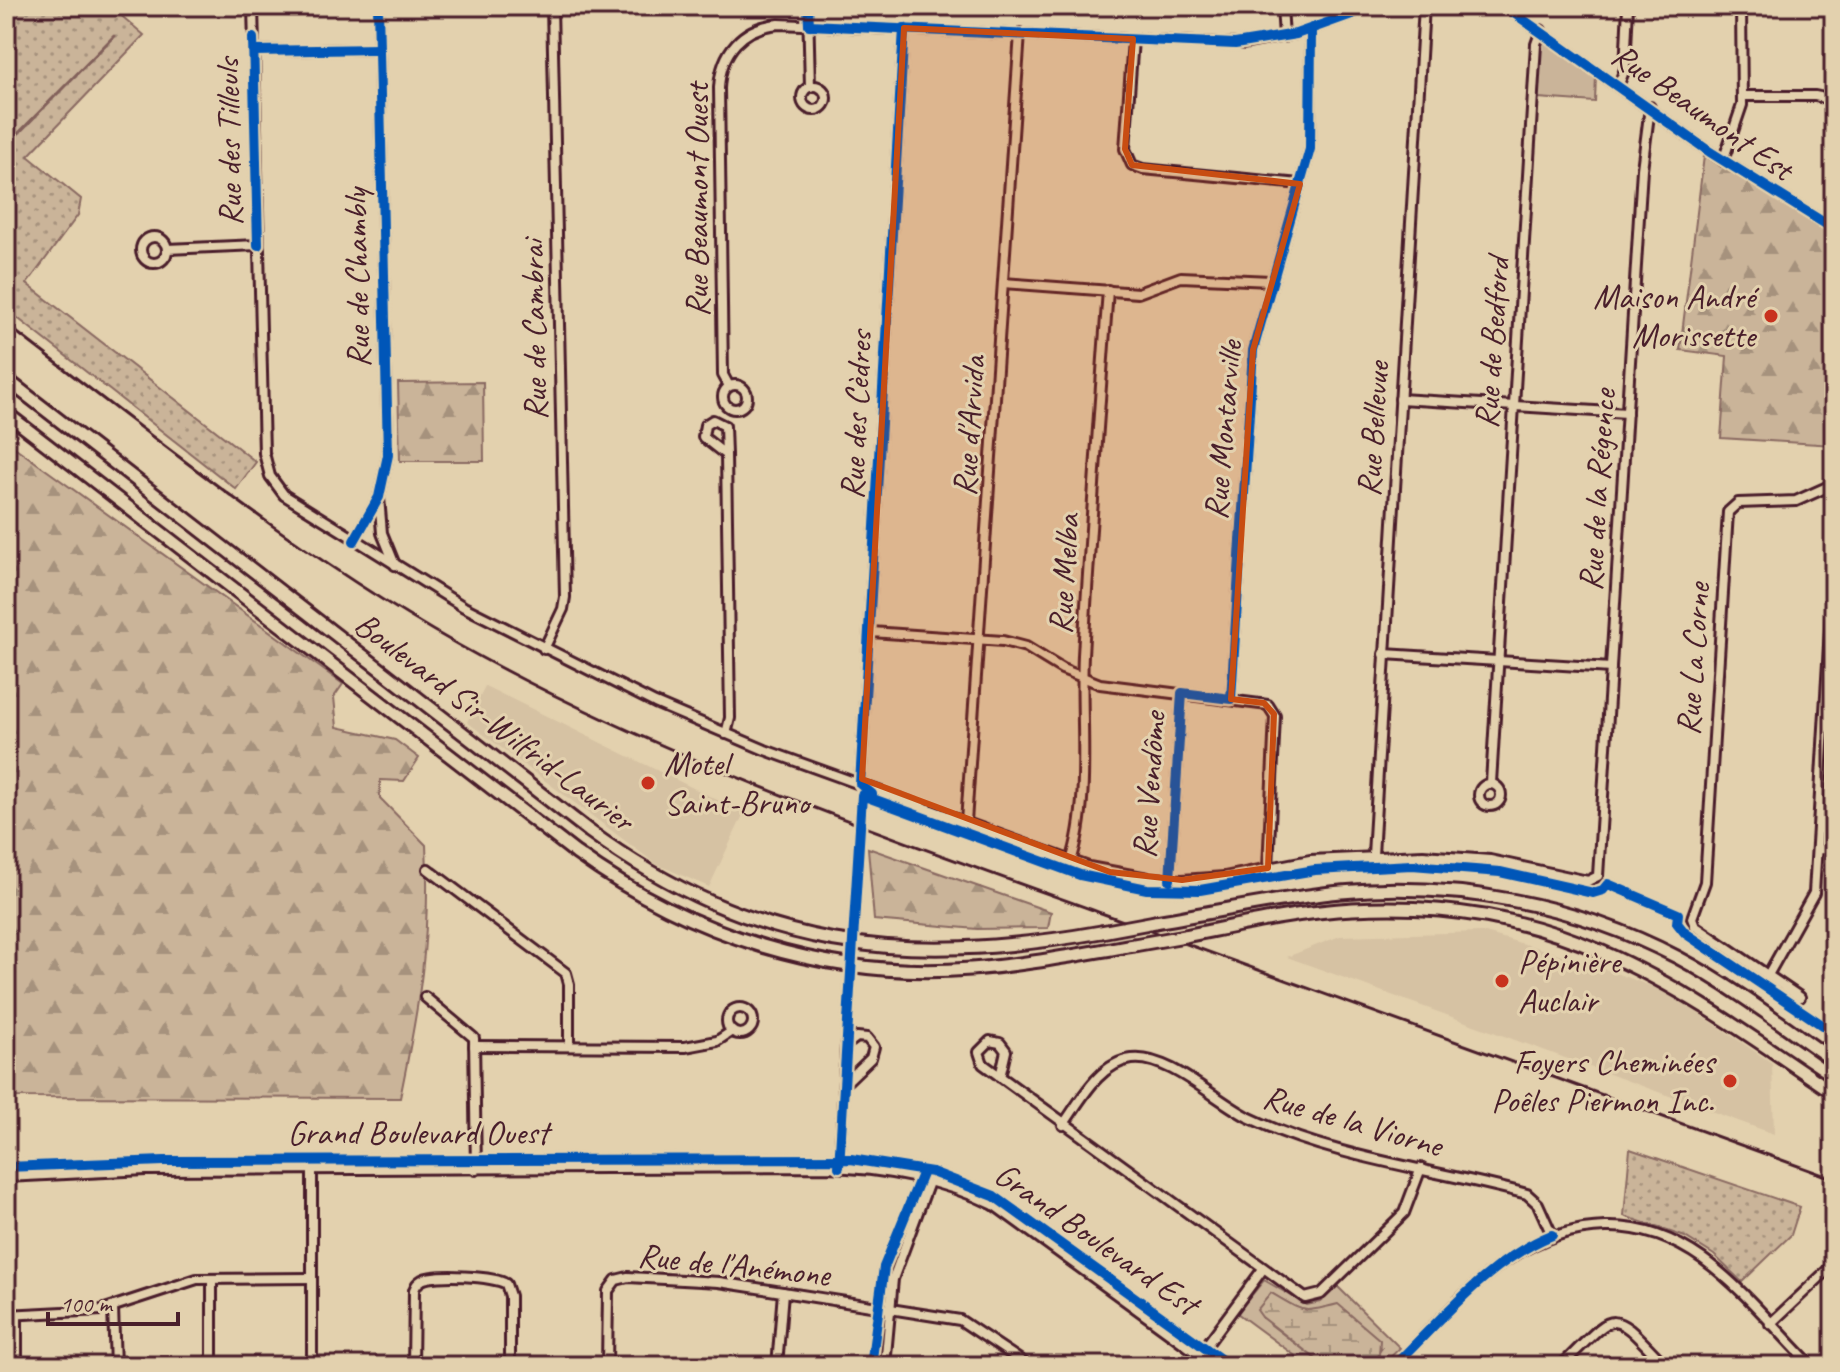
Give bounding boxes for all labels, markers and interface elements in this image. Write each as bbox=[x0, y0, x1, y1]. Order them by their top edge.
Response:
street label: Rue Beaumont Est bbox=[1604, 33, 1805, 192]
street label: Rue des Tilleuls bbox=[205, 54, 251, 226]
street label: Rue Beaumont Ouest bbox=[675, 79, 718, 317]
street label: Rue de Chambly bbox=[333, 185, 380, 368]
street label: Rue de Cambrai bbox=[510, 235, 557, 421]
street label: Rue de Bedford bbox=[1464, 250, 1519, 430]
place label: Maison André Morissette bbox=[1593, 275, 1760, 357]
marker: Maison André Morissette bbox=[1762, 307, 1780, 325]
street label: Rue des Cèdres bbox=[830, 326, 882, 500]
street label: Rue Montarville bbox=[1193, 337, 1252, 521]
street label: Rue d'Arvida bbox=[942, 352, 995, 497]
street label: Rue Bellevue bbox=[1346, 358, 1399, 498]
street label: Rue de la Régence bbox=[1568, 386, 1625, 592]
street label: Rue Melba bbox=[1038, 511, 1089, 635]
street label: Rue La Corne bbox=[1666, 579, 1719, 737]
street label: Boulevard Sir-Wilfrid-Laurier bbox=[346, 602, 645, 842]
street label: Rue Vendôme bbox=[1122, 708, 1175, 860]
place label: Motel Saint-Bruno bbox=[664, 742, 813, 824]
marker: Motel Saint-Bruno bbox=[639, 774, 657, 792]
place label: Pépinière Auclair bbox=[1518, 940, 1623, 1022]
marker: Pépinière Auclair bbox=[1493, 972, 1511, 990]
place label: Foyers Cheminées Poêles Piermon Inc. bbox=[1491, 1040, 1717, 1122]
marker: Foyers Cheminées Poêles Piermon Inc. bbox=[1721, 1072, 1739, 1090]
street label: Rue de la Viorne bbox=[1258, 1074, 1450, 1167]
street label: Grand Boulevard Ouest bbox=[287, 1111, 553, 1154]
street label: Grand Boulevard Est bbox=[987, 1152, 1211, 1327]
street label: Rue de l'Anémone bbox=[636, 1233, 834, 1296]
scale bar bbox=[48, 1276, 178, 1326]
text: 100 m bbox=[60, 1289, 114, 1319]

